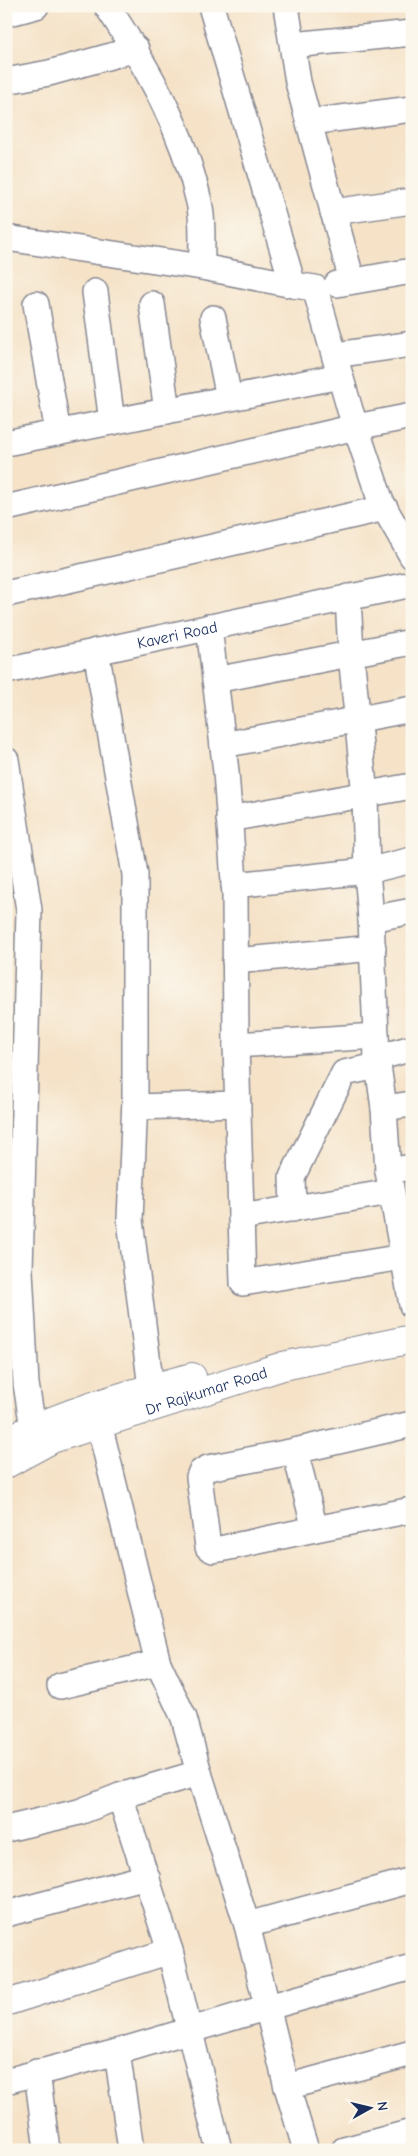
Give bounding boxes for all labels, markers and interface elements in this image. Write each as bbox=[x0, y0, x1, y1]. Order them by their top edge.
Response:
street label: Kaveri Road bbox=[136, 618, 219, 653]
street label: Dr Rajkumar Road bbox=[143, 1364, 270, 1419]
north arrow bbox=[346, 2084, 396, 2134]
text: N bbox=[373, 2101, 391, 2112]

